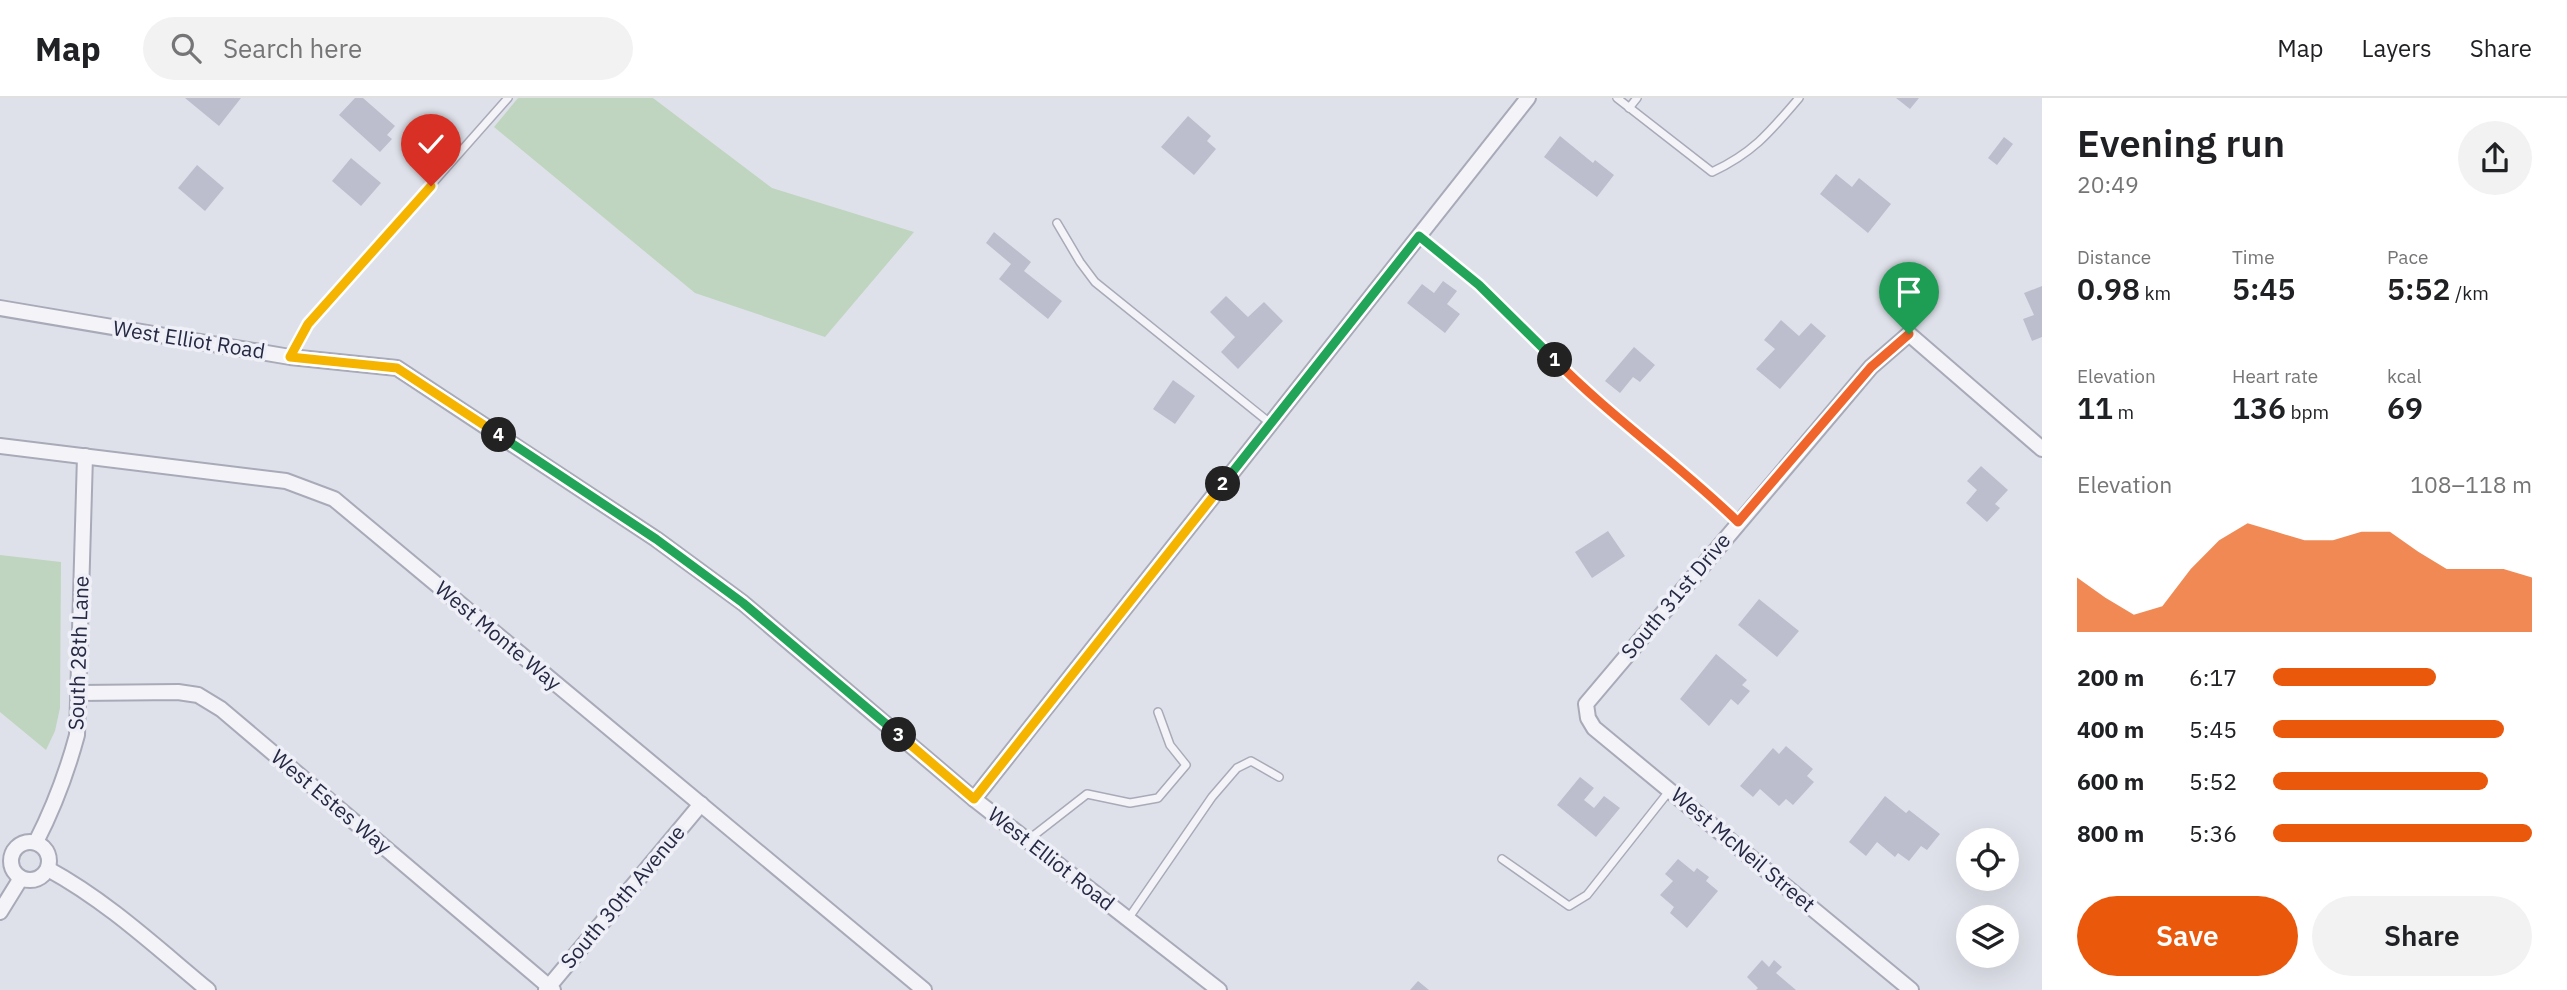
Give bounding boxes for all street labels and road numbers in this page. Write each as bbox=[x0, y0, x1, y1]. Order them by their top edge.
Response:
street label: West Elliot Road bbox=[111, 313, 267, 365]
street label: South 31st Drive bbox=[1614, 526, 1736, 664]
street label: West Monte Way bbox=[430, 574, 568, 697]
street label: South 28th Lane bbox=[61, 575, 95, 731]
street label: West Estes Way bbox=[266, 743, 398, 860]
street label: West McNeil Street bbox=[1666, 781, 1822, 918]
street label: West Elliot Road bbox=[983, 800, 1121, 917]
street label: South 30th Avenue bbox=[554, 819, 691, 974]

